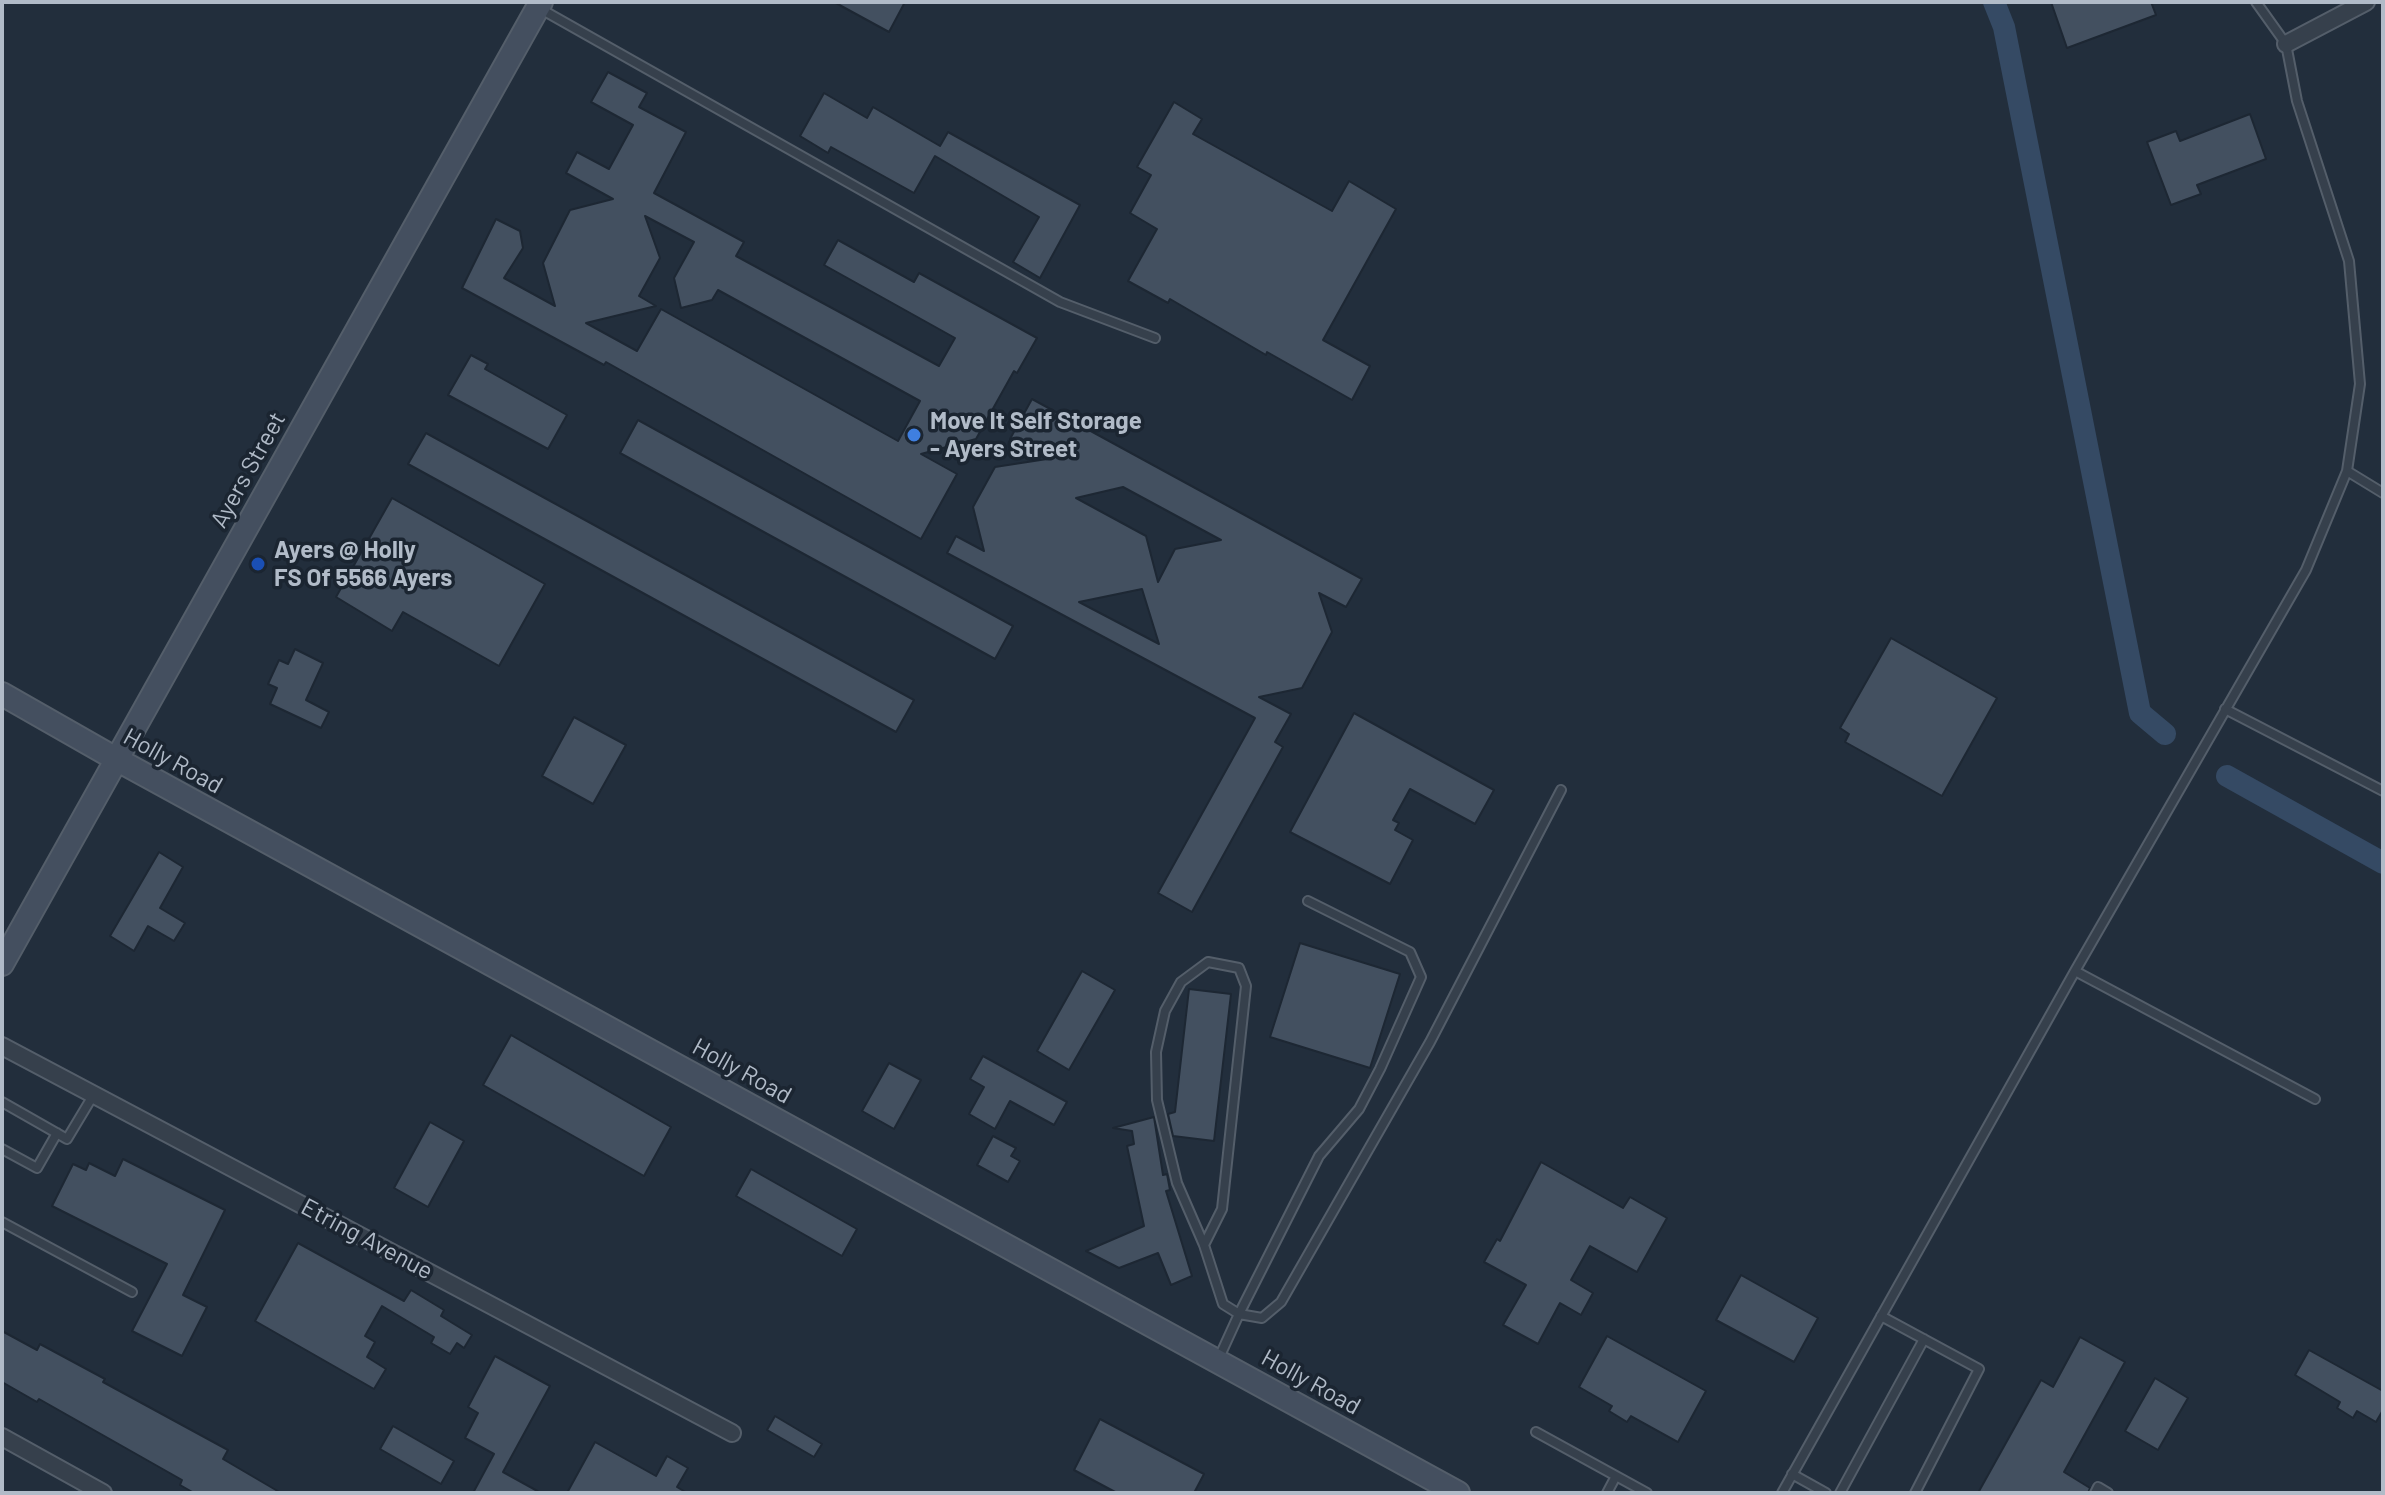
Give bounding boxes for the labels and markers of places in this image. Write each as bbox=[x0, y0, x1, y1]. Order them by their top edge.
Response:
place label: Move It Self Storage - Ayers Street bbox=[930, 407, 1142, 463]
marker: Move It Self Storage - Ayers Street bbox=[905, 426, 923, 444]
place label: Ayers @ Holly FS Of 5566 Ayers bbox=[274, 536, 452, 592]
marker: Ayers @ Holly FS Of 5566 Ayers bbox=[249, 555, 267, 573]

